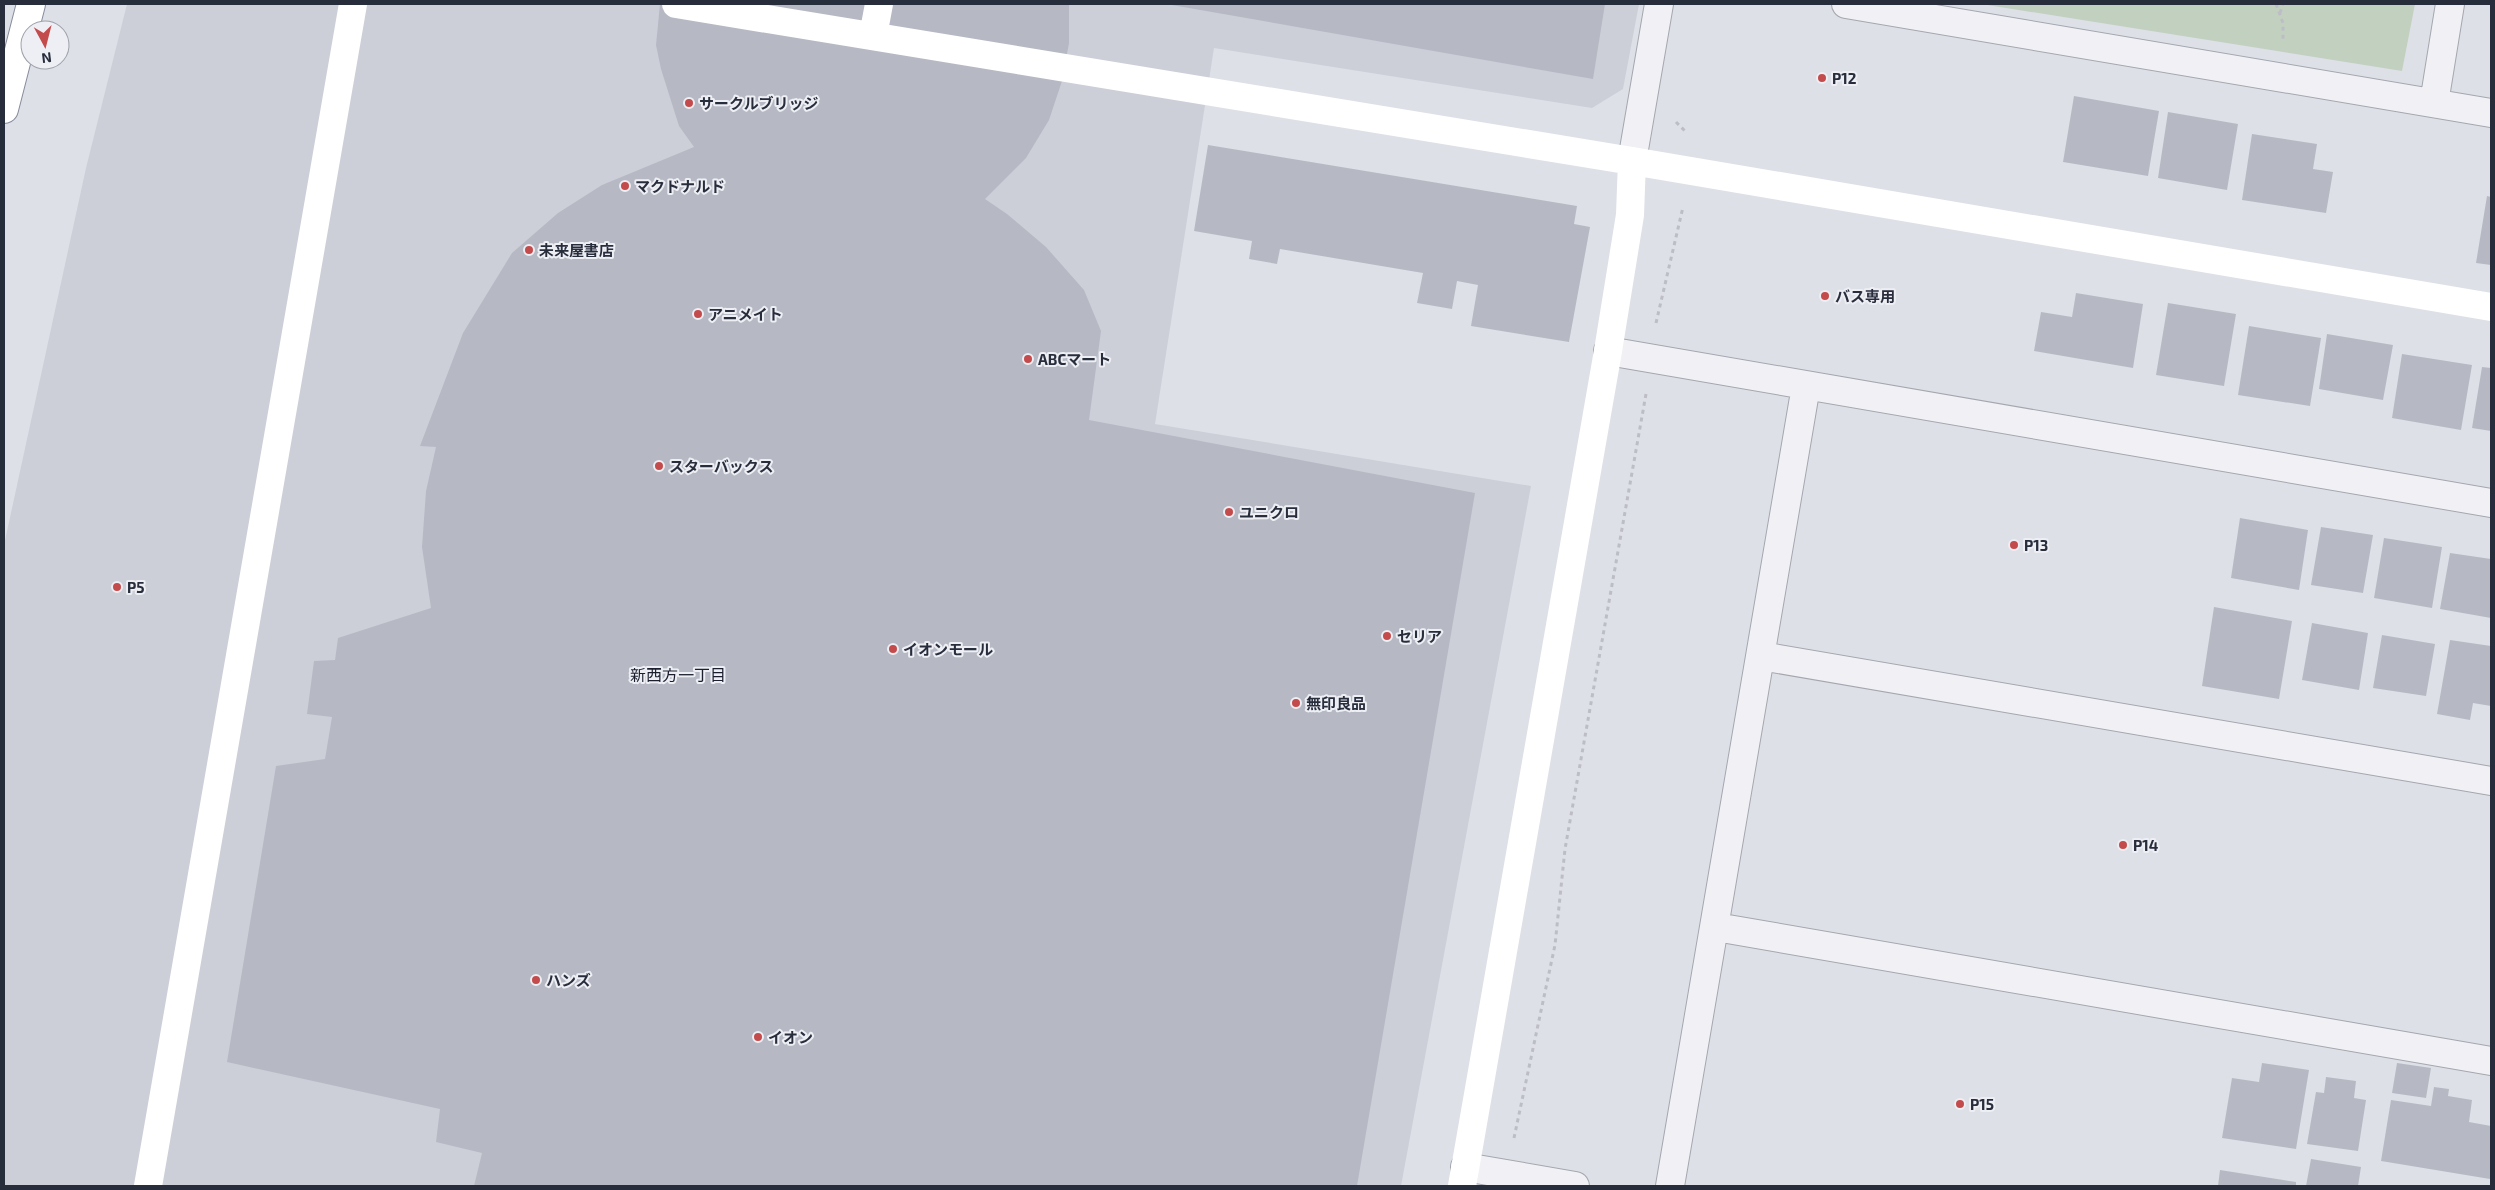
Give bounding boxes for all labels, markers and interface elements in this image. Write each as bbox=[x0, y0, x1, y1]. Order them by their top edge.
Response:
north arrow bbox=[20, 20, 70, 70]
text: N bbox=[41, 49, 53, 67]
place label: P12 bbox=[1832, 69, 1857, 87]
marker: P12 bbox=[1816, 72, 1828, 84]
place label: サークルブリッジ bbox=[699, 94, 819, 112]
marker: サークルブリッジ bbox=[683, 97, 695, 109]
place label: マクドナルド bbox=[635, 177, 725, 195]
marker: マクドナルド bbox=[619, 180, 631, 192]
place label: 未来屋書店 bbox=[539, 241, 614, 259]
marker: 未来屋書店 bbox=[523, 244, 535, 256]
place label: バス専用 bbox=[1835, 287, 1895, 305]
marker: バス専用 bbox=[1819, 290, 1831, 302]
place label: アニメイト bbox=[708, 305, 783, 323]
marker: アニメイト bbox=[692, 308, 704, 320]
place label: ABCマート bbox=[1038, 350, 1111, 368]
marker: ABCマート bbox=[1022, 353, 1034, 365]
place label: スターバックス bbox=[669, 457, 773, 475]
marker: スターバックス bbox=[653, 460, 665, 472]
place label: ユニクロ bbox=[1239, 503, 1299, 521]
marker: ユニクロ bbox=[1223, 506, 1235, 518]
place label: P13 bbox=[2024, 536, 2048, 554]
marker: P13 bbox=[2008, 539, 2020, 551]
place label: P5 bbox=[127, 578, 145, 596]
marker: P5 bbox=[111, 581, 123, 593]
place label: セリア bbox=[1397, 627, 1442, 645]
marker: セリア bbox=[1381, 630, 1393, 642]
place label: イオンモール bbox=[903, 640, 993, 658]
marker: イオンモール bbox=[887, 643, 899, 655]
district label: 新西方一丁目 bbox=[630, 665, 726, 684]
place label: 無印良品 bbox=[1306, 694, 1366, 712]
marker: 無印良品 bbox=[1290, 697, 1302, 709]
place label: P14 bbox=[2133, 836, 2159, 854]
marker: P14 bbox=[2117, 839, 2129, 851]
place label: ハンズ bbox=[546, 971, 591, 989]
marker: ハンズ bbox=[530, 974, 542, 986]
place label: イオン bbox=[768, 1028, 813, 1046]
marker: イオン bbox=[752, 1031, 764, 1043]
place label: P15 bbox=[1970, 1095, 1994, 1113]
marker: P15 bbox=[1954, 1098, 1966, 1110]

